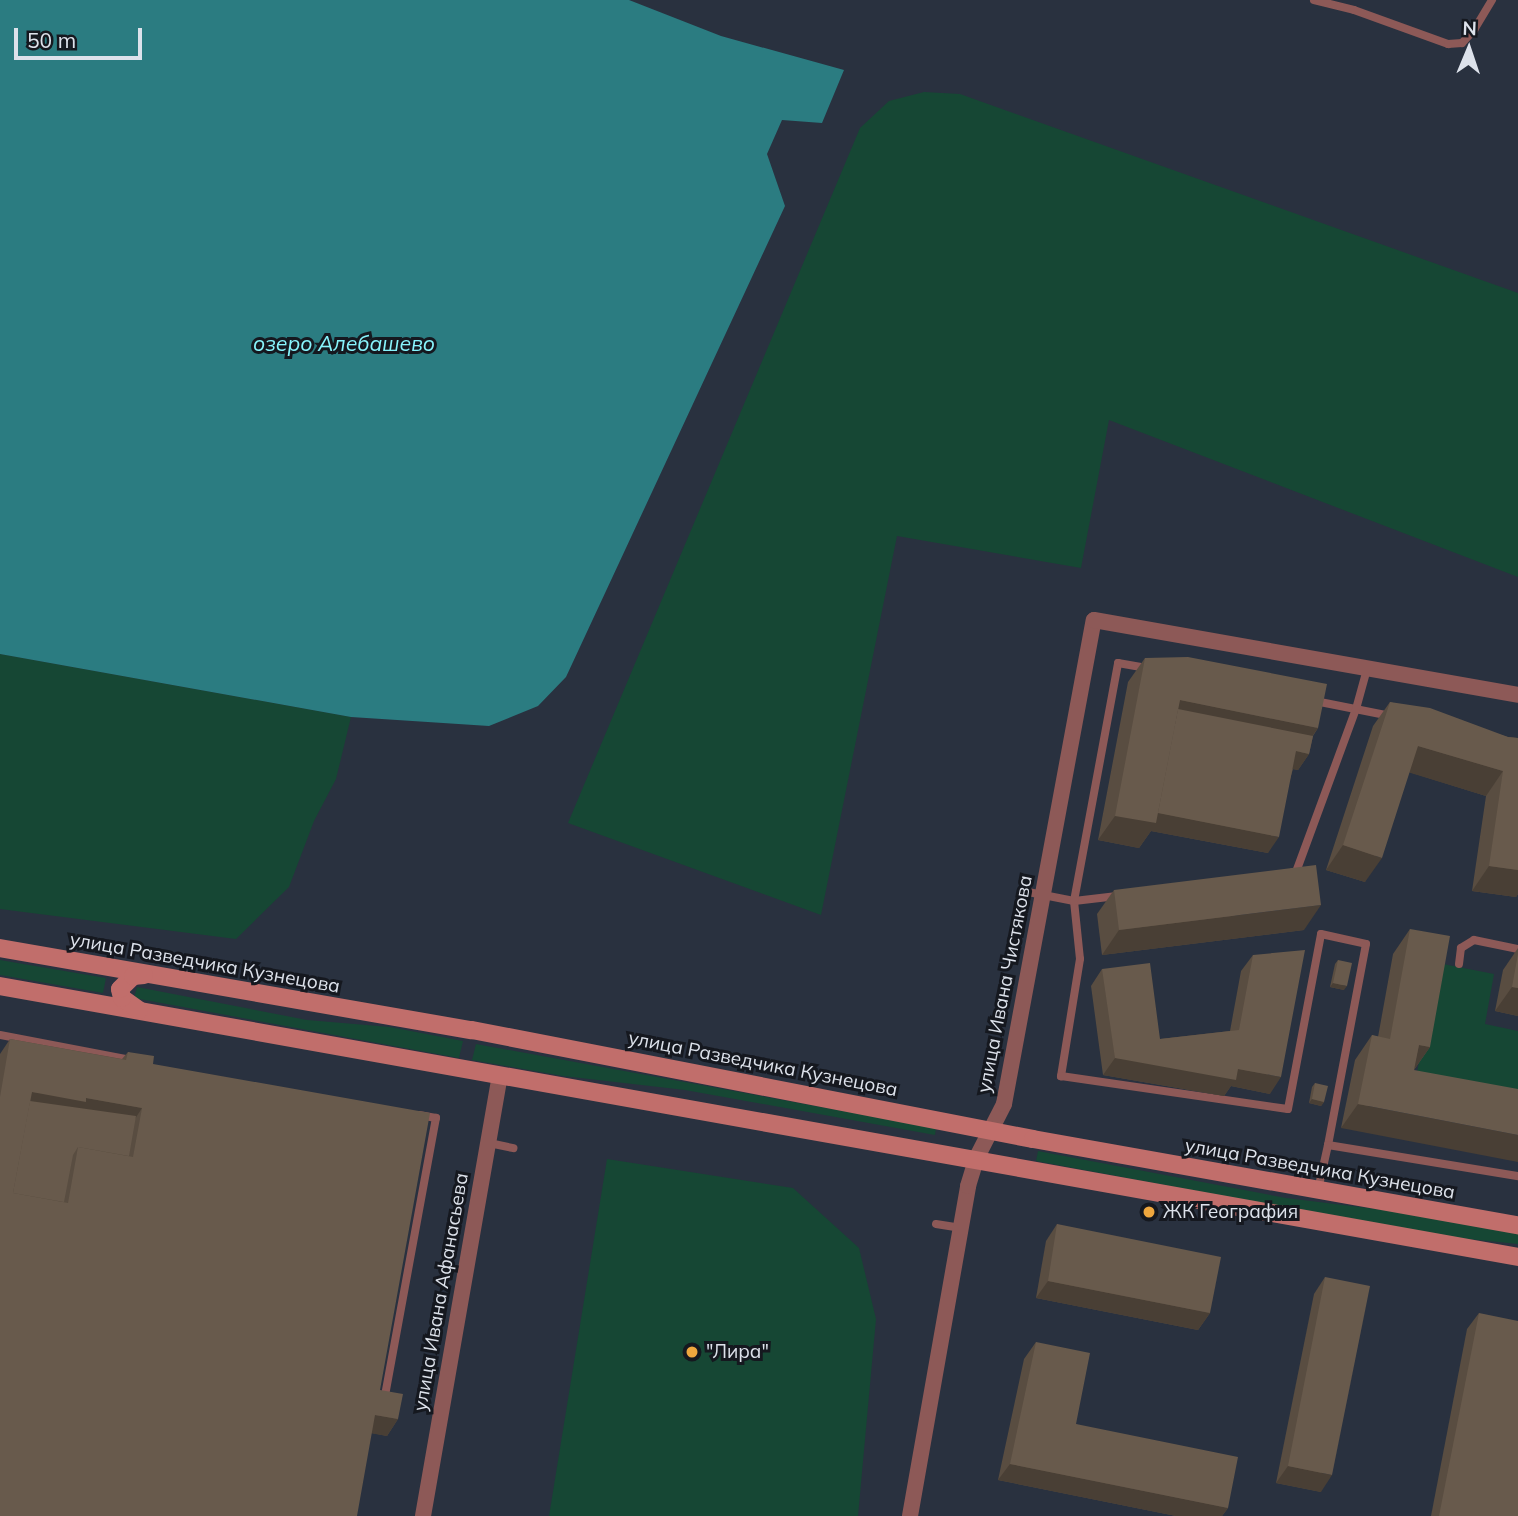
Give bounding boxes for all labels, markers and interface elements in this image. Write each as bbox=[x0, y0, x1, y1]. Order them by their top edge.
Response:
scale bar bbox=[18, 14, 145, 58]
north arrow bbox=[1434, 14, 1504, 84]
text: N bbox=[1462, 16, 1477, 40]
text: 50 m bbox=[27, 27, 76, 53]
water label: озеро Алебашево bbox=[253, 330, 435, 356]
street label: улица Ивана Чистякова bbox=[973, 873, 1037, 1095]
street label: улица Разведчика Кузнецова bbox=[68, 928, 342, 998]
street label: улица Разведчика Кузнецова bbox=[626, 1027, 900, 1101]
street label: улица Разведчика Кузнецова bbox=[1183, 1134, 1457, 1204]
street label: улица Ивана Афанасьева bbox=[409, 1171, 473, 1413]
place label: ЖК География bbox=[1163, 1201, 1298, 1223]
marker: ЖК География bbox=[1141, 1204, 1157, 1220]
place label: "Лира" bbox=[706, 1341, 769, 1363]
marker: "Лира" bbox=[684, 1344, 700, 1360]

